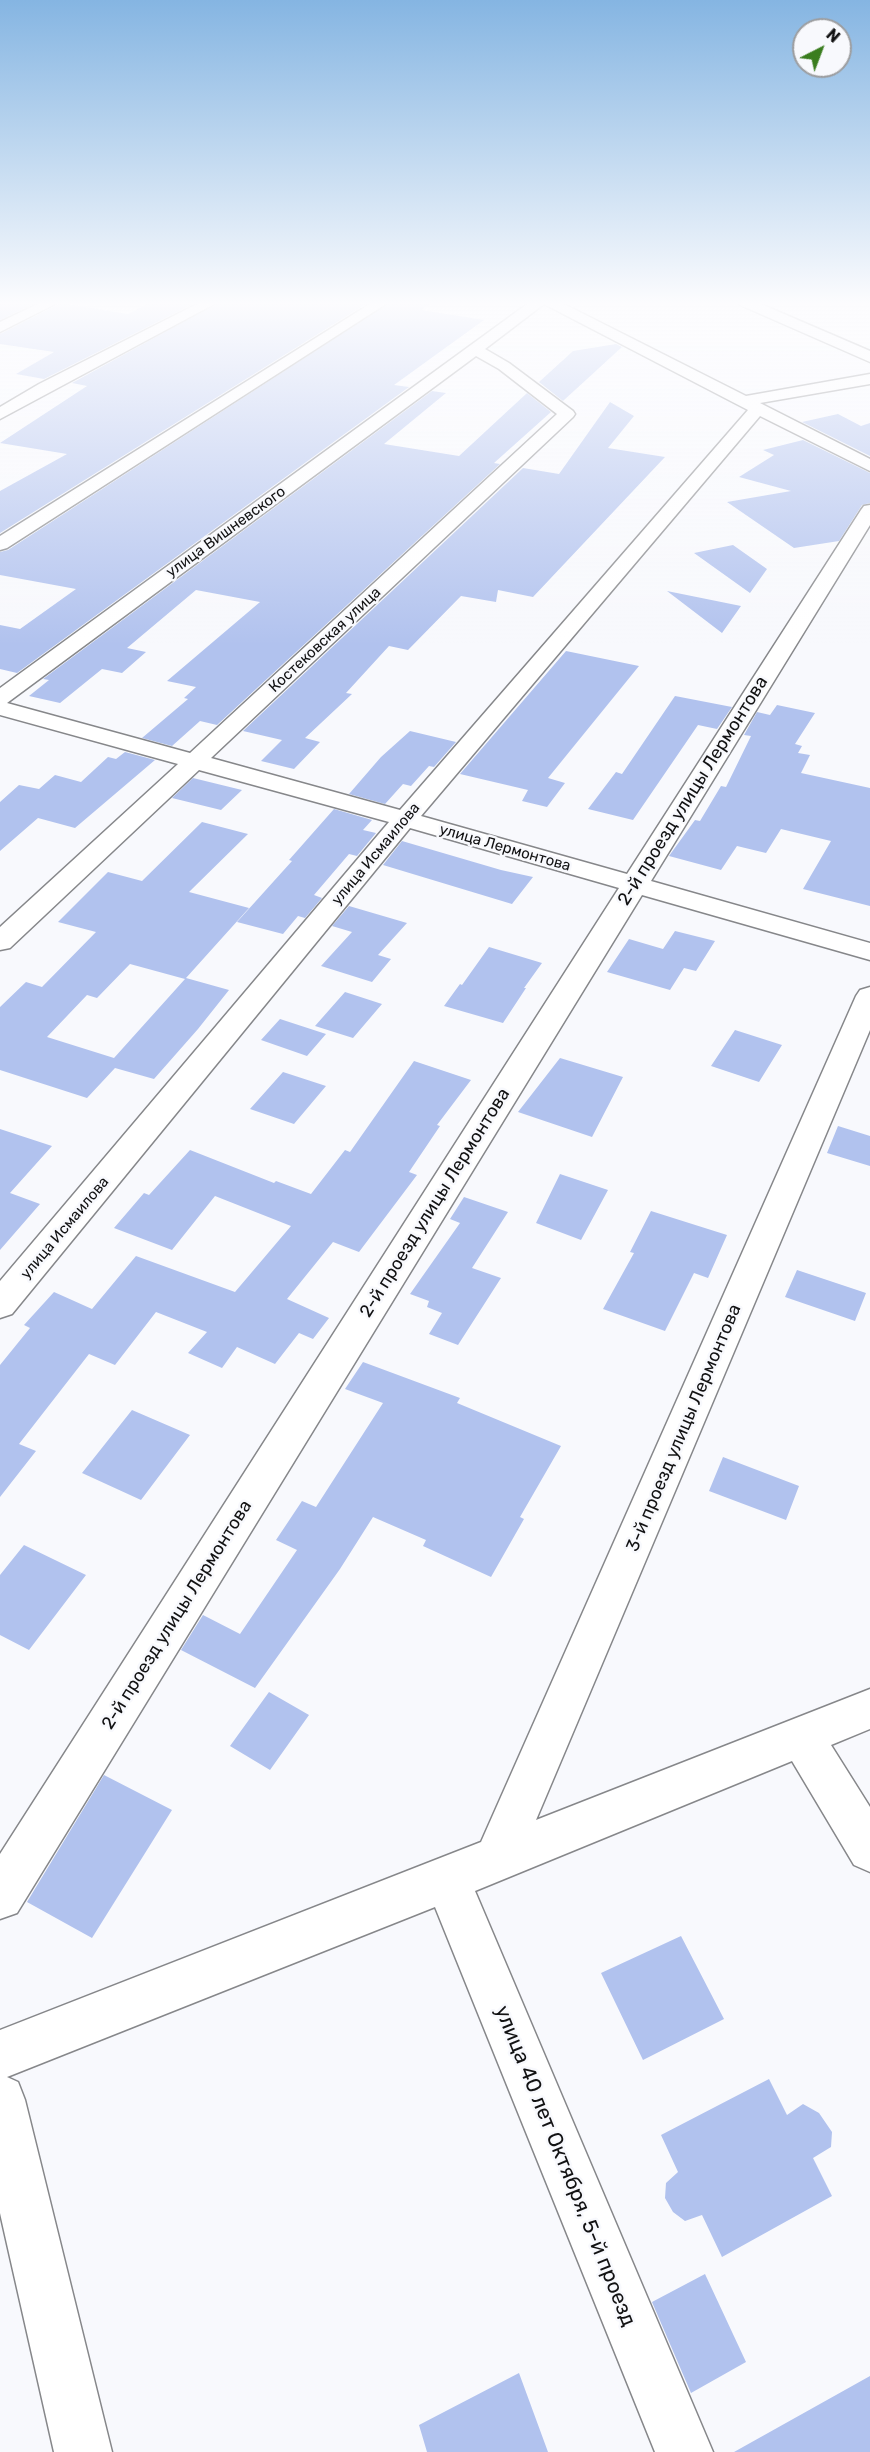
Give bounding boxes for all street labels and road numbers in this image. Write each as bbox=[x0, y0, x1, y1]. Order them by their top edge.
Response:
street label: улица Вишневского bbox=[163, 483, 289, 581]
street label: Костековская улица bbox=[265, 583, 385, 697]
street label: 2-й проезд улицы Лермонтова bbox=[613, 672, 773, 910]
street label: улица Исмаилова bbox=[328, 799, 424, 909]
street label: улица Лермонтова bbox=[437, 821, 573, 875]
street label: 2-й проезд улицы Лермонтова bbox=[355, 1084, 515, 1322]
street label: улица Исмаилова bbox=[17, 1173, 113, 1283]
street label: 3-й проезд улицы Лермонтова bbox=[622, 1301, 746, 1555]
street label: 2-й проезд улицы Лермонтова bbox=[97, 1496, 257, 1734]
street label: улица 40 лет Октября, 5-й проезд bbox=[489, 2002, 641, 2330]

